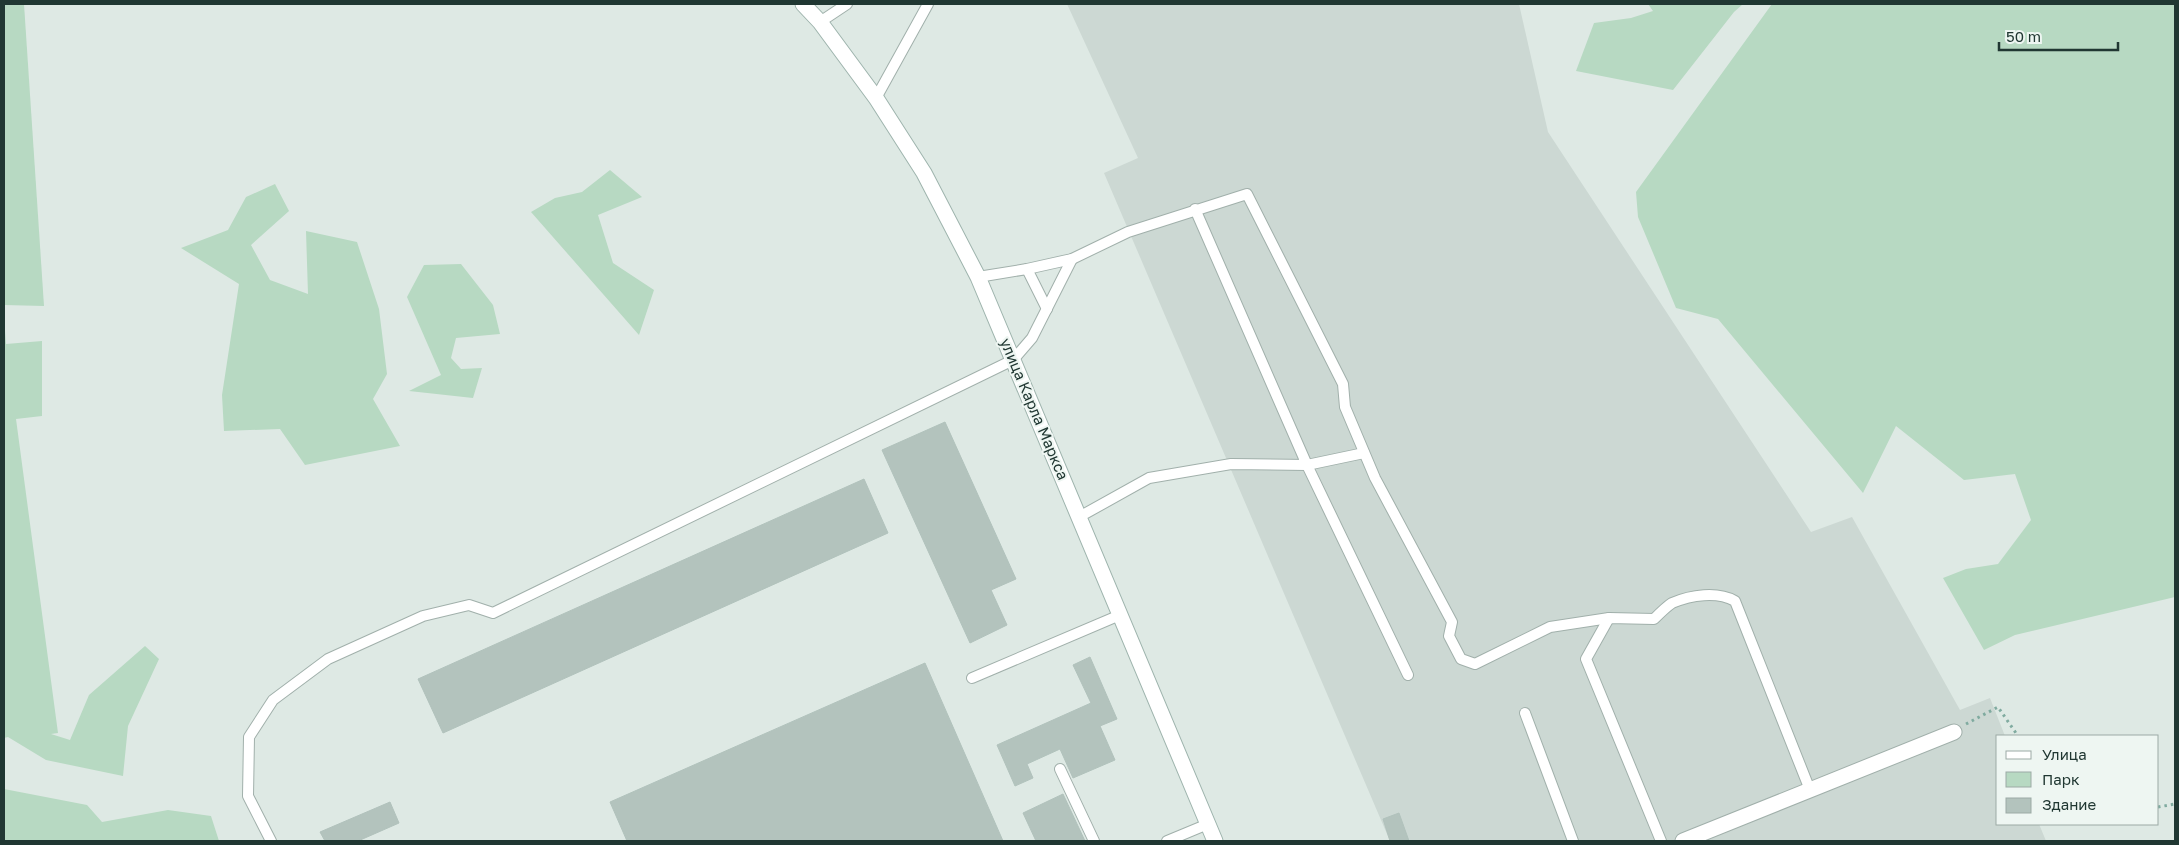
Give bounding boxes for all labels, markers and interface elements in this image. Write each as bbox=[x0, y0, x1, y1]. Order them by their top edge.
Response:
scale bar bbox=[1999, 20, 2118, 52]
text: 50 m bbox=[2006, 27, 2041, 45]
street label: улица Карла Маркса bbox=[997, 335, 1073, 482]
legend bbox=[1996, 735, 2159, 825]
text: Улица bbox=[2042, 745, 2087, 763]
text: Парк bbox=[2042, 770, 2080, 788]
text: Здание bbox=[2042, 795, 2096, 813]

